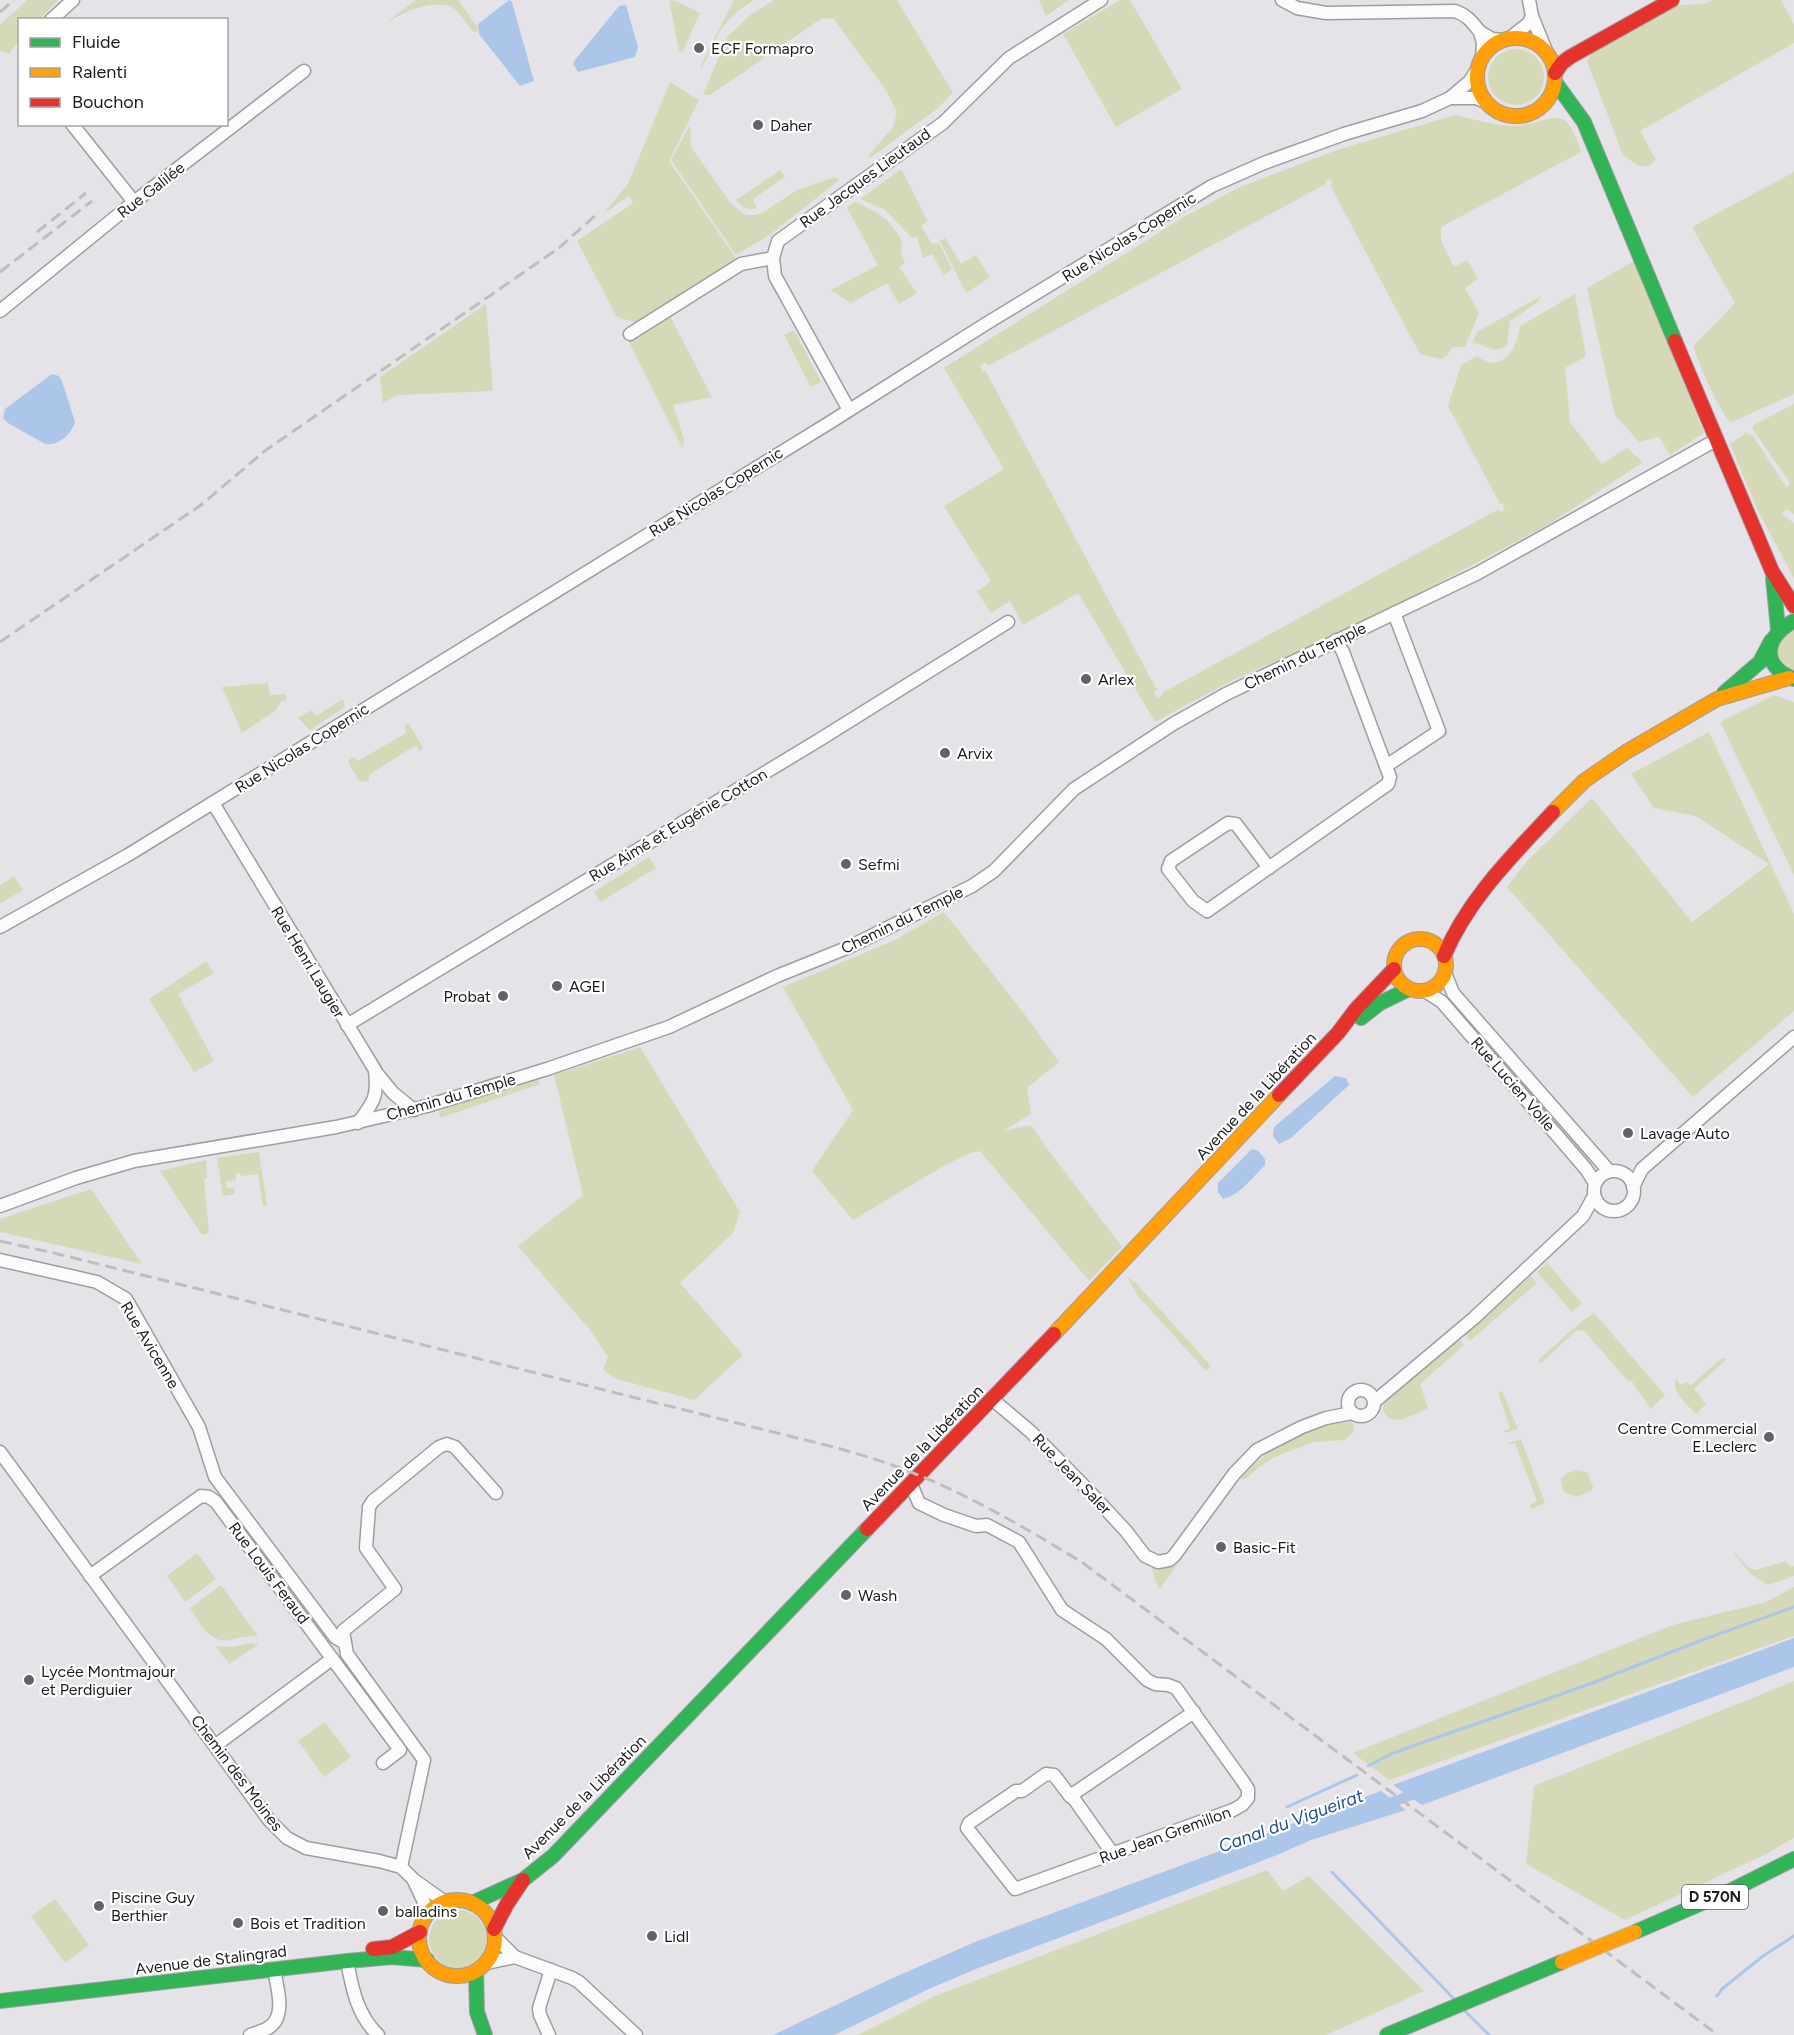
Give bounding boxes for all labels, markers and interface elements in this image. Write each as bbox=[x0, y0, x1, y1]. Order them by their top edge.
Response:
legend bbox=[18, 18, 228, 126]
text: Fluide bbox=[72, 31, 121, 53]
place label: ECF Formapro bbox=[711, 39, 814, 58]
marker: ECF Formapro bbox=[692, 41, 706, 55]
text: Ralenti bbox=[72, 61, 127, 83]
text: Bouchon bbox=[72, 91, 144, 113]
place label: Daher bbox=[770, 116, 813, 135]
marker: Daher bbox=[751, 118, 765, 132]
street label: Rue Jacques Lieutaud bbox=[796, 124, 934, 232]
street label: Rue Galilée bbox=[114, 158, 189, 222]
street label: Rue Nicolas Copernic bbox=[1058, 188, 1200, 286]
street label: Rue Nicolas Copernic bbox=[645, 443, 787, 541]
street label: Chemin du Temple bbox=[1241, 618, 1369, 694]
place label: Arlex bbox=[1098, 670, 1134, 689]
marker: Arlex bbox=[1079, 672, 1093, 686]
street label: Rue Nicolas Copernic bbox=[231, 699, 373, 797]
place label: Arvix bbox=[957, 744, 993, 763]
marker: Arvix bbox=[938, 746, 952, 760]
street label: Rue Aimé et Eugénie Cotton bbox=[586, 764, 770, 886]
place label: Sefmi bbox=[858, 855, 900, 874]
marker: Sefmi bbox=[839, 857, 853, 871]
street label: Chemin du Temple bbox=[838, 882, 966, 958]
street label: Rue Henri Laugier bbox=[267, 903, 349, 1022]
place label: AGEI bbox=[569, 977, 605, 996]
marker: AGEI bbox=[550, 979, 564, 993]
place label: Probat bbox=[444, 987, 491, 1006]
marker: Probat bbox=[496, 989, 510, 1003]
street label: Avenue de la Libération bbox=[1192, 1028, 1320, 1164]
street label: Rue Lucien Volle bbox=[1467, 1033, 1559, 1135]
street label: Chemin du Temple bbox=[384, 1069, 518, 1125]
place label: Lavage Auto bbox=[1640, 1124, 1730, 1143]
marker: Lavage Auto bbox=[1621, 1126, 1635, 1140]
street label: Rue Avicenne bbox=[117, 1298, 184, 1392]
street label: Avenue de la Libération bbox=[857, 1381, 987, 1515]
place label: Centre Commercial E.Leclerc bbox=[1617, 1419, 1757, 1456]
street label: Rue Jean Saler bbox=[1029, 1430, 1116, 1519]
marker: Centre Commercial E.Leclerc bbox=[1762, 1430, 1776, 1444]
street label: Rue Louis Feraud bbox=[225, 1518, 313, 1628]
place label: Basic-Fit bbox=[1233, 1538, 1296, 1557]
marker: Basic-Fit bbox=[1214, 1540, 1228, 1554]
place label: Wash bbox=[858, 1586, 897, 1605]
marker: Wash bbox=[839, 1588, 853, 1602]
place label: Lycée Montmajour et Perdiguier bbox=[41, 1662, 176, 1699]
marker: Lycée Montmajour et Perdiguier bbox=[22, 1673, 36, 1687]
street label: Chemin des Moines bbox=[187, 1711, 287, 1835]
street label: Avenue de la Libération bbox=[518, 1731, 650, 1863]
water label: Canal du Vigueirat bbox=[1216, 1785, 1367, 1857]
street label: Rue Jean Gremillon bbox=[1097, 1802, 1233, 1868]
road number: D 570N bbox=[1682, 1885, 1748, 1909]
place label: Piscine Guy Berthier bbox=[111, 1888, 196, 1925]
marker: Piscine Guy Berthier bbox=[92, 1899, 106, 1913]
place label: balladins bbox=[395, 1902, 457, 1921]
marker: balladins bbox=[376, 1904, 390, 1918]
place label: Bois et Tradition bbox=[250, 1914, 366, 1933]
marker: Bois et Tradition bbox=[231, 1916, 245, 1930]
place label: Lidl bbox=[664, 1927, 689, 1946]
marker: Lidl bbox=[645, 1929, 659, 1943]
street label: Avenue de Stalingrad bbox=[134, 1941, 288, 1979]

